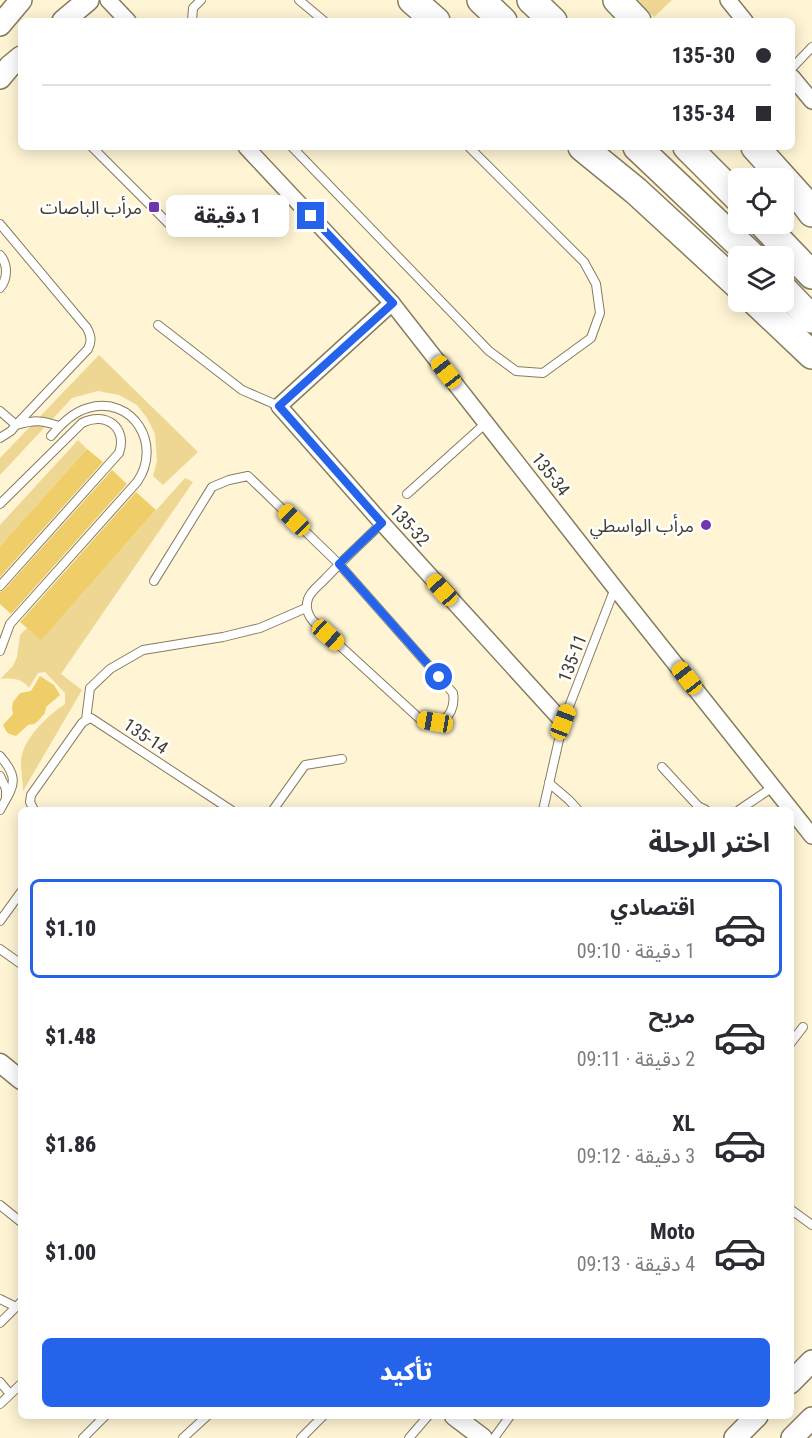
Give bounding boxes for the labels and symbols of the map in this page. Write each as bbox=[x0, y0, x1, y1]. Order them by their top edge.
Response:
callout: 1 دقيقة bbox=[167, 195, 290, 237]
place label: مرأب الباصات bbox=[40, 196, 142, 219]
marker: مرأب الباصات bbox=[147, 200, 161, 214]
route end bbox=[297, 202, 324, 229]
car bbox=[428, 352, 464, 392]
street label: 135-34 bbox=[528, 448, 574, 500]
street label: 135-32 bbox=[386, 500, 434, 550]
car bbox=[275, 501, 313, 539]
place label: مرأب الواسطي bbox=[590, 514, 694, 539]
marker: مرأب الواسطي bbox=[699, 518, 713, 532]
car bbox=[423, 571, 461, 609]
car bbox=[309, 616, 347, 654]
street label: 135-11 bbox=[553, 631, 591, 685]
car bbox=[669, 658, 705, 698]
route start bbox=[425, 663, 452, 690]
car bbox=[548, 702, 578, 742]
car bbox=[416, 710, 454, 734]
street label: 135-14 bbox=[120, 714, 172, 758]

